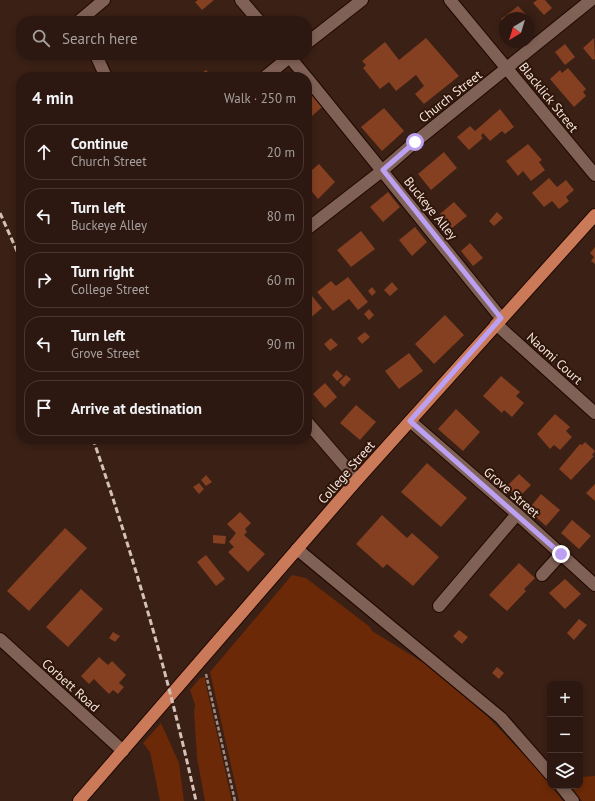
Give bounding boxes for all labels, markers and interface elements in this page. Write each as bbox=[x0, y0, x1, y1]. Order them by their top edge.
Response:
north arrow bbox=[499, 12, 535, 48]
search box bbox=[16, 16, 312, 60]
icon: search bbox=[30, 27, 52, 49]
text: Search here bbox=[62, 29, 138, 48]
street label: Blacklick Street bbox=[515, 59, 583, 136]
street label: Church Street bbox=[415, 66, 486, 126]
text: 4 min bbox=[32, 87, 73, 109]
text: Walk · 250 m bbox=[224, 90, 296, 107]
route start bbox=[406, 133, 424, 151]
text: Continue bbox=[71, 134, 128, 153]
icon: ahead bbox=[33, 141, 55, 163]
text: 20 m bbox=[267, 144, 295, 161]
text: Church Street bbox=[71, 153, 147, 170]
street label: Buckeye Alley bbox=[400, 173, 461, 243]
text: Turn left bbox=[71, 198, 125, 217]
icon: left bbox=[33, 205, 55, 227]
text: 80 m bbox=[267, 208, 295, 225]
text: Buckeye Alley bbox=[71, 217, 147, 234]
text: Turn right bbox=[71, 262, 134, 281]
icon: right bbox=[33, 269, 55, 291]
text: 60 m bbox=[267, 272, 295, 289]
text: College Street bbox=[71, 281, 149, 298]
text: Turn left bbox=[71, 326, 125, 345]
street label: Naomi Court bbox=[523, 329, 587, 388]
icon: left bbox=[33, 333, 55, 355]
text: 90 m bbox=[267, 336, 295, 353]
text: Grove Street bbox=[71, 345, 140, 362]
icon: arrive bbox=[33, 397, 55, 419]
text: Arrive at destination bbox=[71, 399, 202, 418]
street label: College Street bbox=[314, 437, 379, 507]
street label: Grove Street bbox=[480, 463, 544, 522]
route end bbox=[552, 545, 570, 563]
street label: Corbett Road bbox=[38, 655, 103, 716]
map controls bbox=[547, 681, 583, 789]
button: + bbox=[547, 681, 583, 717]
button: − bbox=[547, 717, 583, 753]
button: layers bbox=[547, 753, 583, 789]

